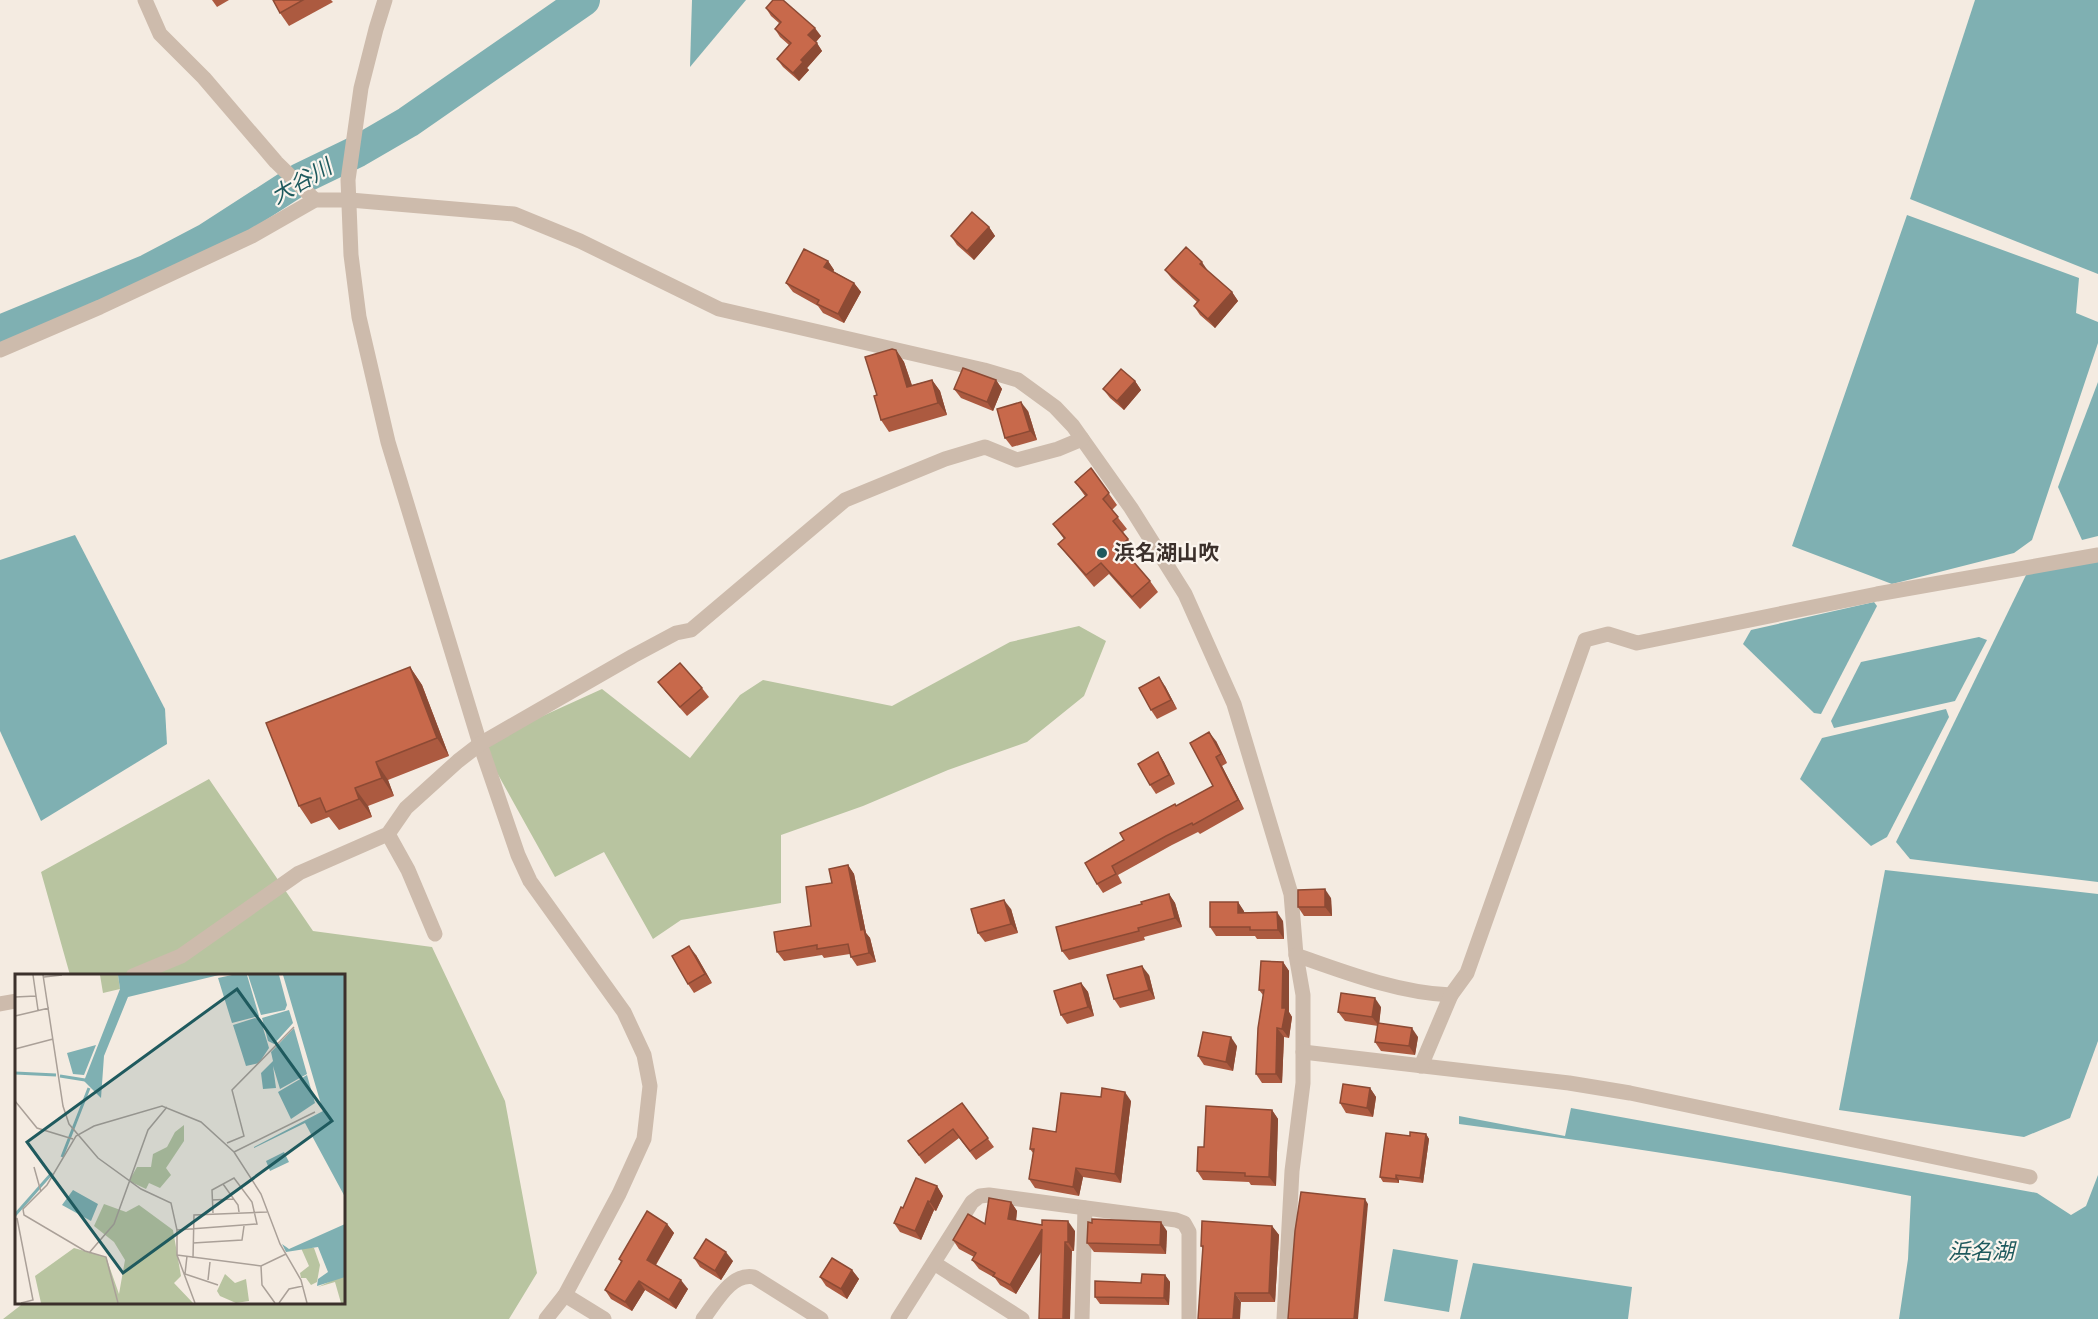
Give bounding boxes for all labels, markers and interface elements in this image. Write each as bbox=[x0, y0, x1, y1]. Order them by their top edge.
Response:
water label: 大谷川 bbox=[264, 150, 338, 210]
place label: 浜名湖山吹 bbox=[1114, 538, 1219, 566]
marker: 浜名湖山吹 bbox=[1095, 546, 1109, 560]
inset map bbox=[15, 974, 345, 1304]
water label: 浜名湖 bbox=[1948, 1235, 2017, 1265]

